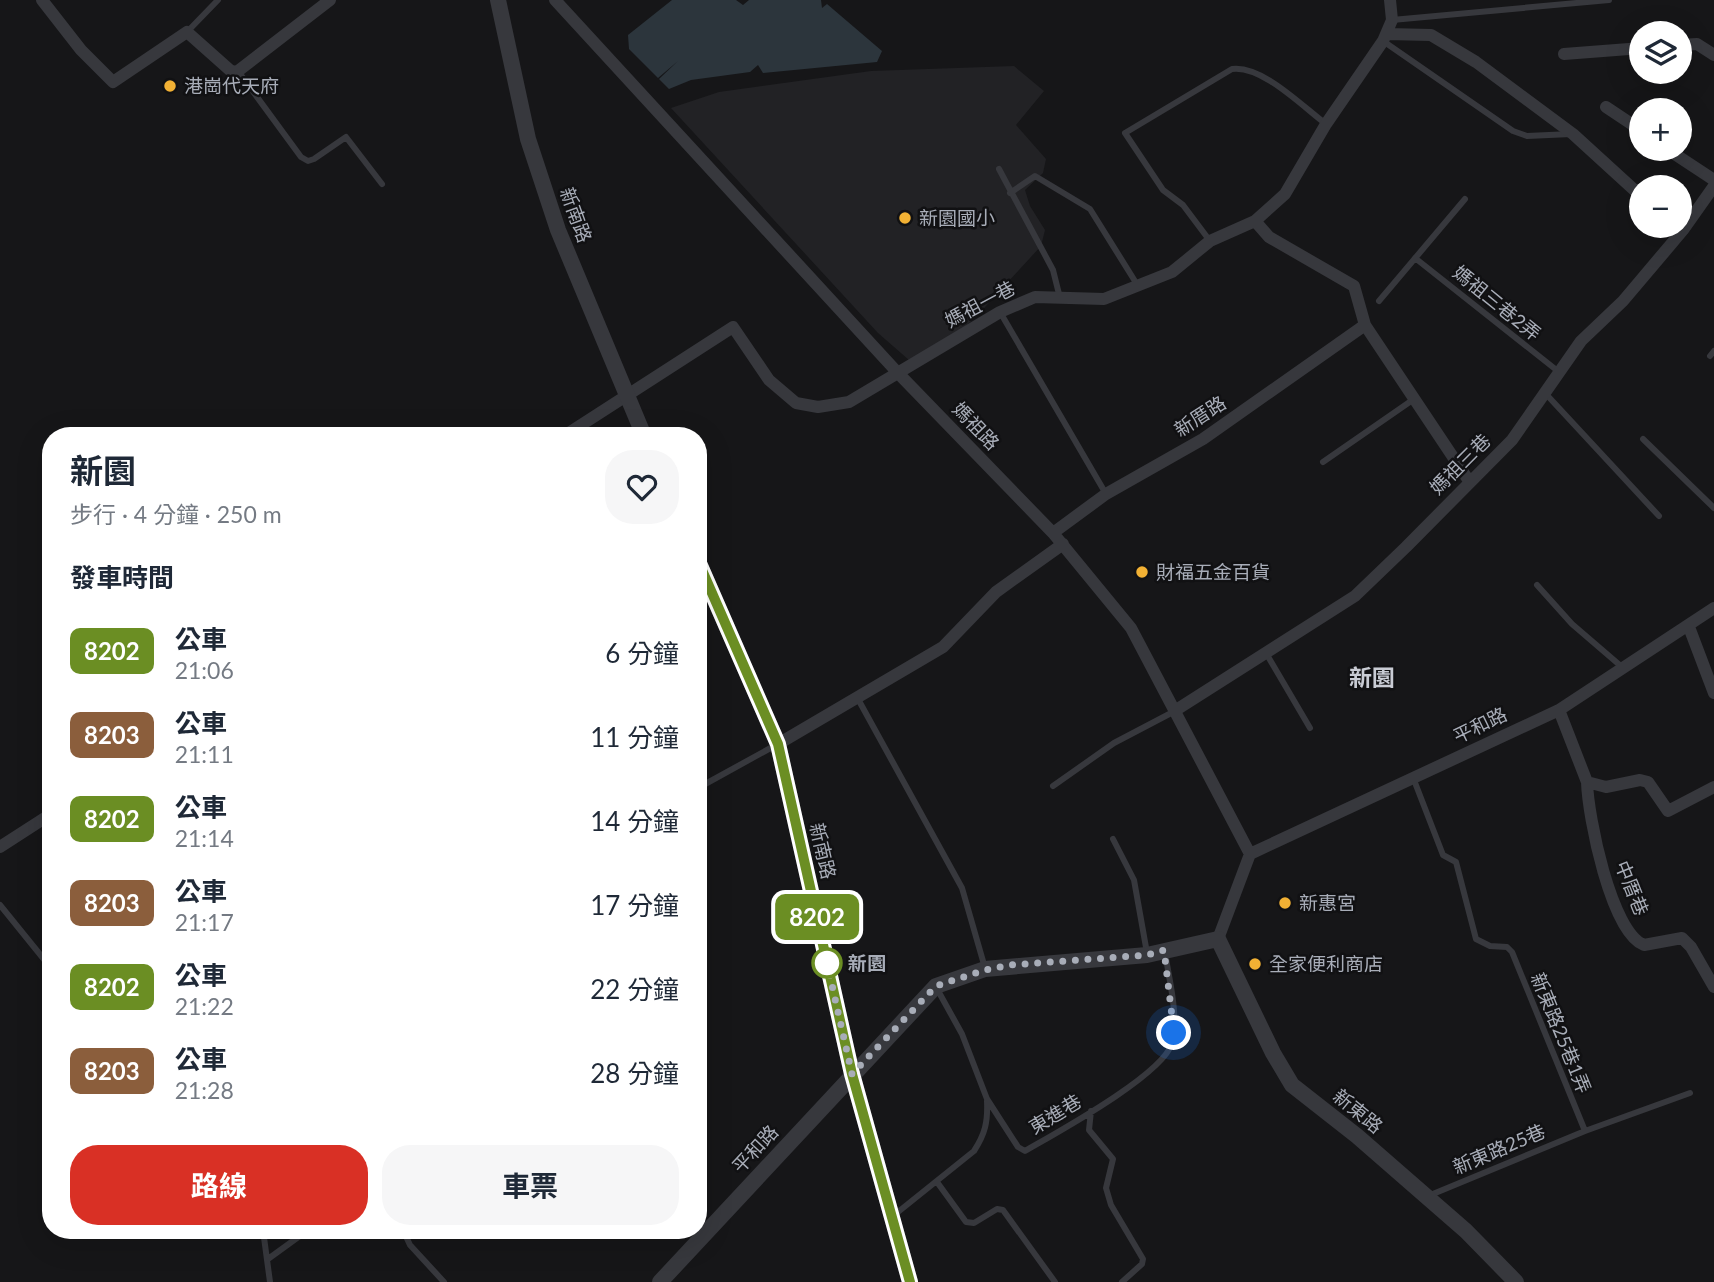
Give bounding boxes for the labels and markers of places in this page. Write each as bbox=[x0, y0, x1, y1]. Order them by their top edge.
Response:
place label: 港崗代天府 bbox=[184, 74, 279, 97]
marker: 港崗代天府 bbox=[162, 78, 178, 94]
place label: 新園國小 bbox=[919, 206, 995, 229]
marker: 新園國小 bbox=[897, 210, 913, 226]
place label: 財福五金百貨 bbox=[1156, 560, 1270, 583]
marker: 財福五金百貨 bbox=[1134, 564, 1150, 580]
place label: 新惠宮 bbox=[1299, 891, 1356, 914]
marker: 新惠宮 bbox=[1277, 895, 1293, 911]
marker: 新園 bbox=[812, 948, 842, 978]
place label: 新園 bbox=[848, 951, 886, 974]
place label: 全家便利商店 bbox=[1269, 952, 1383, 975]
marker: 全家便利商店 bbox=[1247, 956, 1263, 972]

